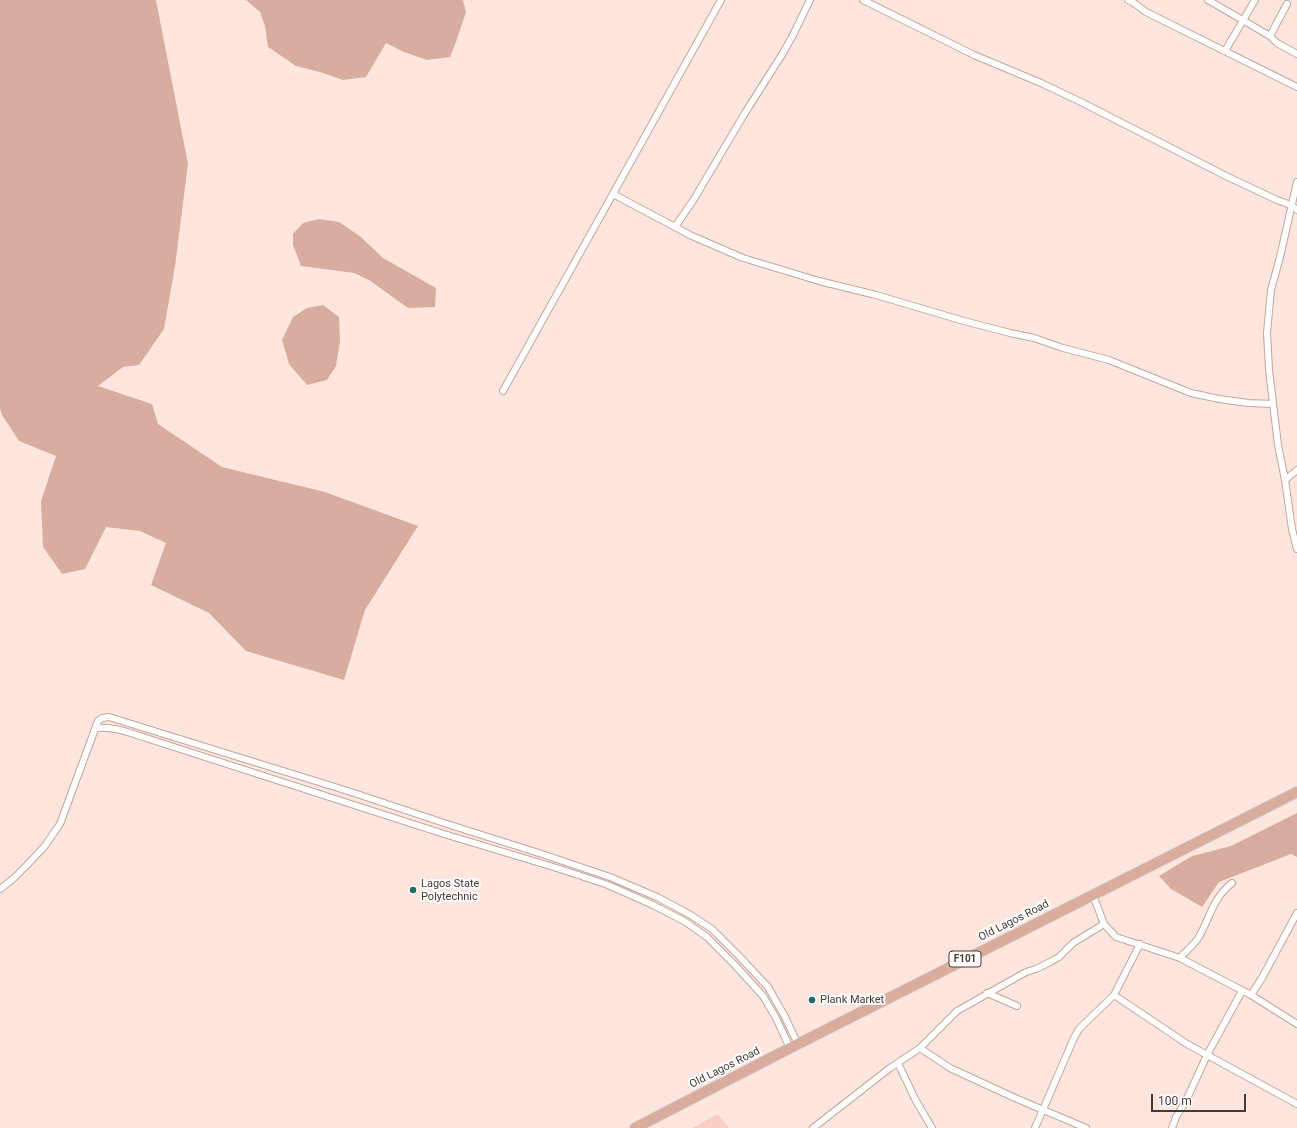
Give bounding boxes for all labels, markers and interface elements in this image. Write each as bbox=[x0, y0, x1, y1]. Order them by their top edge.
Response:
place label: Lagos State Polytechnic bbox=[421, 877, 479, 903]
marker: Lagos State Polytechnic bbox=[408, 885, 418, 895]
street label: Old Lagos Road bbox=[977, 898, 1051, 944]
road number: F101 bbox=[949, 951, 981, 967]
place label: Plank Market bbox=[820, 993, 884, 1007]
marker: Plank Market bbox=[807, 995, 817, 1005]
street label: Old Lagos Road bbox=[688, 1045, 762, 1091]
scale bar bbox=[1153, 1086, 1248, 1112]
text: 100 m bbox=[1158, 1094, 1192, 1108]

